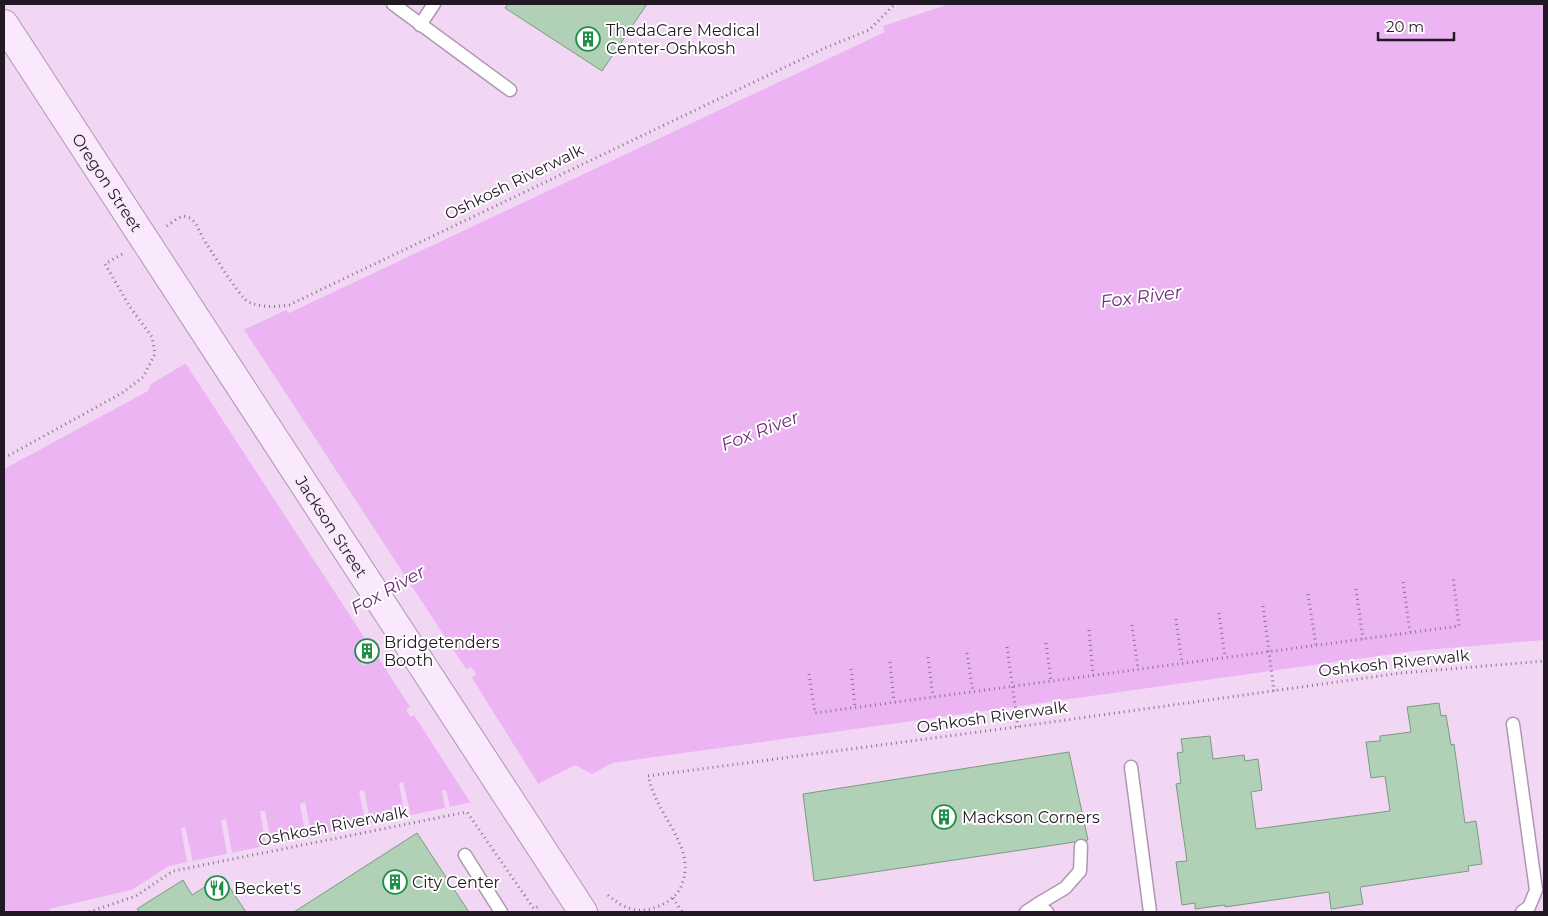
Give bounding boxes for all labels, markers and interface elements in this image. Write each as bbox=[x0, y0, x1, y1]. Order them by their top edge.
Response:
scale bar bbox=[1378, 10, 1454, 42]
text: 20 m bbox=[1386, 17, 1424, 36]
place label: ThedaCare Medical Center-Oshkosh bbox=[606, 21, 760, 58]
building icon: ThedaCare Medical Center-Oshkosh bbox=[575, 26, 601, 52]
street label: Oregon Street bbox=[68, 129, 147, 236]
street label: Oshkosh Riverwalk bbox=[442, 140, 587, 224]
water label: Fox River bbox=[1099, 281, 1184, 313]
water label: Fox River bbox=[718, 406, 803, 456]
street label: Jackson Street bbox=[291, 472, 372, 581]
water label: Fox River bbox=[347, 560, 430, 619]
place label: Bridgetenders Booth bbox=[384, 633, 500, 670]
building icon: Bridgetenders Booth bbox=[354, 638, 380, 664]
street label: Oshkosh Riverwalk bbox=[1318, 646, 1471, 680]
street label: Oshkosh Riverwalk bbox=[916, 697, 1069, 737]
street label: Oshkosh Riverwalk bbox=[257, 802, 410, 850]
building icon: Mackson Corners bbox=[931, 804, 957, 830]
place label: Mackson Corners bbox=[962, 808, 1100, 827]
building icon: City Center bbox=[382, 869, 408, 895]
place label: City Center bbox=[412, 873, 500, 892]
restaurant icon: Becket's bbox=[204, 875, 230, 901]
place label: Becket's bbox=[234, 879, 301, 898]

